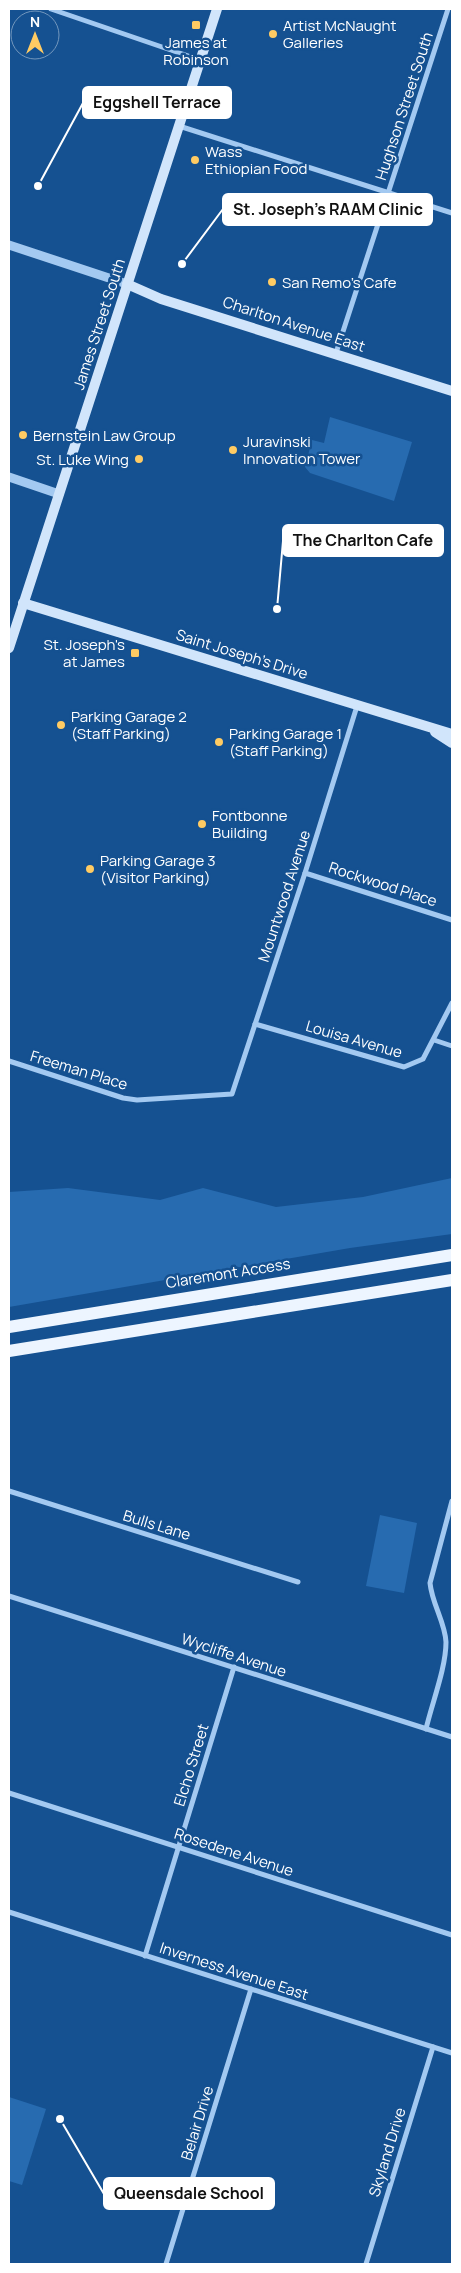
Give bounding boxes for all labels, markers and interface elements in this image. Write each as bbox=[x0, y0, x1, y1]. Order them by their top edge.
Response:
north arrow bbox=[10, 10, 60, 60]
text: N bbox=[30, 12, 40, 31]
place label: Artist McNaught Galleries bbox=[283, 15, 397, 53]
marker: James at Robinson bbox=[190, 19, 202, 31]
marker: Artist McNaught Galleries bbox=[267, 28, 279, 40]
street label: Hughson Street South bbox=[370, 29, 438, 183]
place label: James at Robinson bbox=[163, 32, 229, 70]
callout: Eggshell Terrace bbox=[83, 87, 231, 118]
text: Eggshell Terrace bbox=[93, 91, 221, 113]
place label: Wass Ethiopian Food bbox=[205, 141, 307, 179]
marker: Wass Ethiopian Food bbox=[189, 154, 201, 166]
callout: St. Joseph's RAAM Clinic bbox=[223, 194, 432, 225]
text: St. Joseph's RAAM Clinic bbox=[233, 198, 423, 220]
street label: James Street South bbox=[68, 256, 130, 392]
place label: San Remo's Cafe bbox=[282, 272, 397, 293]
marker: San Remo's Cafe bbox=[266, 276, 278, 288]
street label: Charlton Avenue East bbox=[220, 291, 368, 357]
place label: Bernstein Law Group bbox=[33, 425, 176, 446]
marker: Bernstein Law Group bbox=[17, 429, 29, 441]
place label: Juravinski Innovation Tower bbox=[243, 431, 361, 469]
marker: Juravinski Innovation Tower bbox=[227, 444, 239, 456]
place label: St. Luke Wing bbox=[36, 449, 129, 470]
marker: St. Luke Wing bbox=[133, 453, 145, 465]
callout: The Charlton Cafe bbox=[283, 525, 443, 556]
text: The Charlton Cafe bbox=[293, 529, 434, 551]
street label: Saint Joseph's Drive bbox=[174, 624, 311, 684]
place label: St. Joseph's at James bbox=[43, 634, 125, 672]
marker: St. Joseph's at James bbox=[129, 647, 141, 659]
place label: Parking Garage 2 (Staff Parking) bbox=[71, 706, 187, 744]
marker: Parking Garage 2 (Staff Parking) bbox=[55, 719, 67, 731]
place label: Parking Garage 1 (Staff Parking) bbox=[229, 723, 342, 761]
marker: Parking Garage 1 (Staff Parking) bbox=[213, 736, 225, 748]
place label: Fontbonne Building bbox=[212, 805, 288, 843]
marker: Fontbonne Building bbox=[196, 818, 208, 830]
street label: Mountwood Avenue bbox=[253, 827, 315, 965]
place label: Parking Garage 3 (Visitor Parking) bbox=[100, 850, 215, 888]
street label: Rockwood Place bbox=[326, 857, 440, 911]
marker: Parking Garage 3 (Visitor Parking) bbox=[84, 863, 96, 875]
street label: Louisa Avenue bbox=[303, 1015, 405, 1063]
street label: Freeman Place bbox=[28, 1045, 130, 1095]
street label: Claremont Access bbox=[164, 1253, 292, 1293]
street label: Bulls Lane bbox=[121, 1505, 194, 1545]
street label: Wycliffe Avenue bbox=[179, 1628, 290, 1682]
street label: Elcho Street bbox=[169, 1721, 213, 1809]
street label: Rosedene Avenue bbox=[172, 1823, 297, 1881]
street label: Inverness Avenue East bbox=[157, 1937, 311, 2005]
street label: Belair Drive bbox=[176, 2083, 218, 2163]
street label: Skyland Drive bbox=[363, 2105, 411, 2199]
callout: Queensdale School bbox=[104, 2178, 274, 2209]
text: Queensdale School bbox=[114, 2182, 264, 2204]

